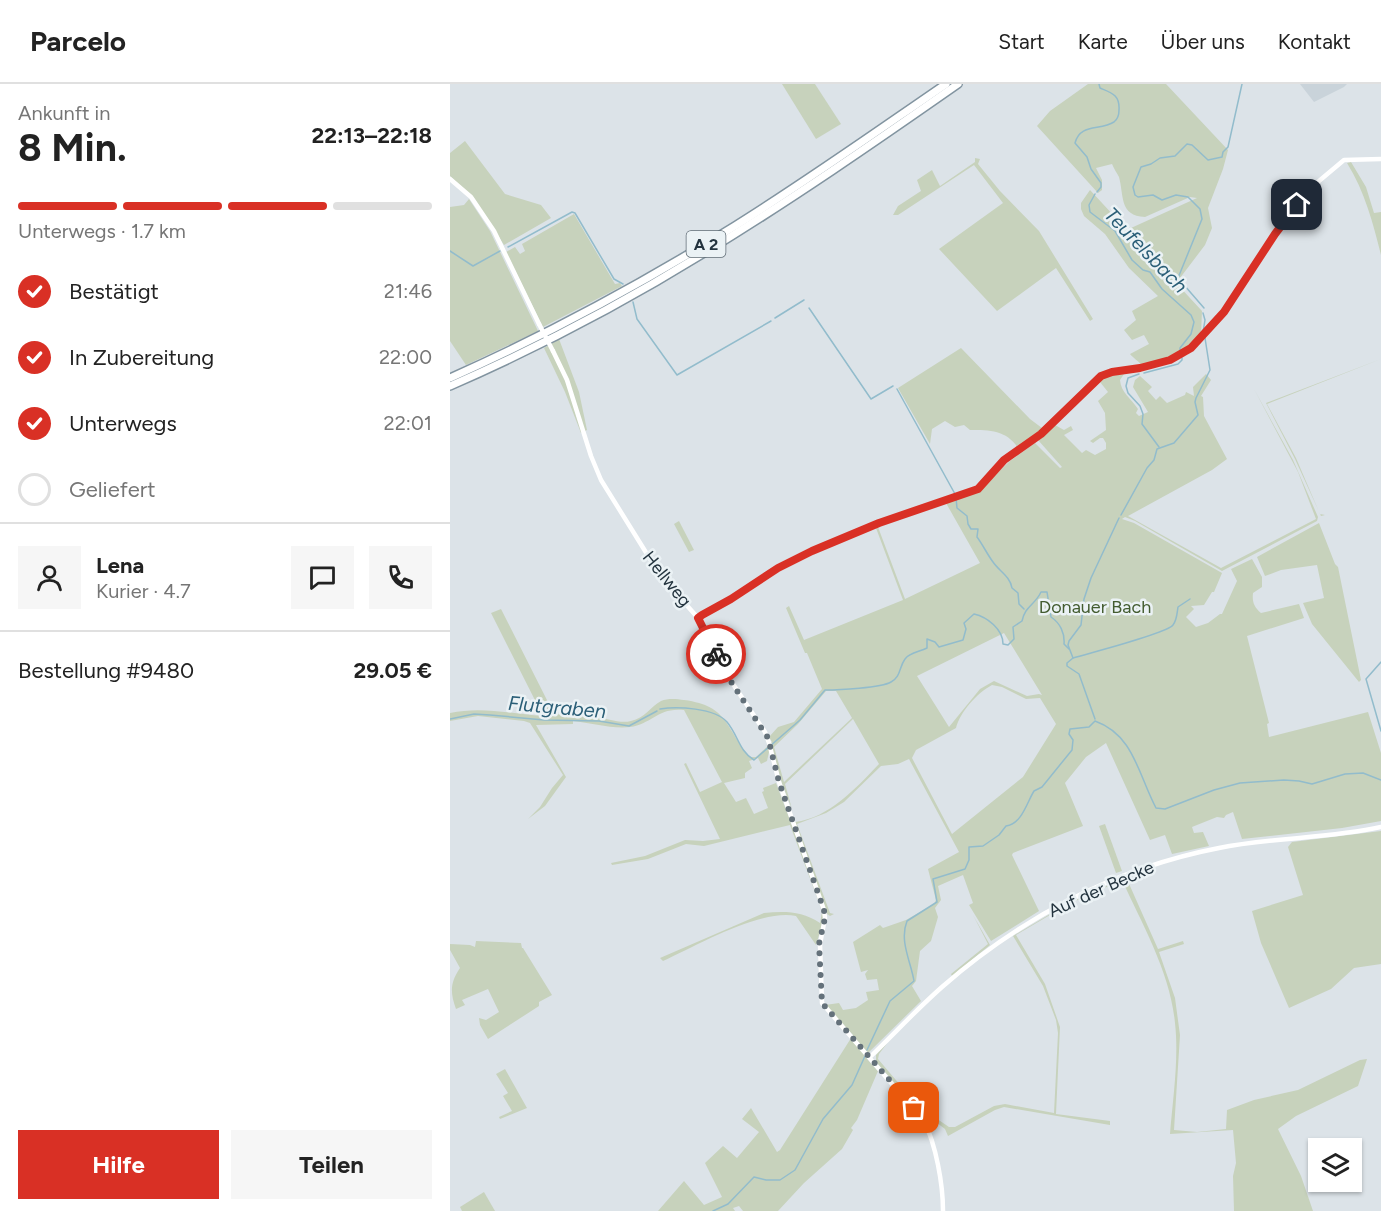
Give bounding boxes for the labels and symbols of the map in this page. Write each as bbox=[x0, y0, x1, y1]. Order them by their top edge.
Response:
pin bbox=[1271, 179, 1322, 230]
water label: Teufelsbach bbox=[1099, 202, 1193, 298]
road number: A 2 bbox=[686, 231, 726, 257]
street label: Hellweg bbox=[638, 547, 696, 611]
park label: Donauer Bach bbox=[1039, 596, 1151, 618]
courier bbox=[686, 624, 746, 684]
water label: Flutgraben bbox=[507, 691, 607, 723]
street label: Auf der Becke bbox=[1045, 856, 1157, 922]
pin bbox=[888, 1082, 939, 1133]

